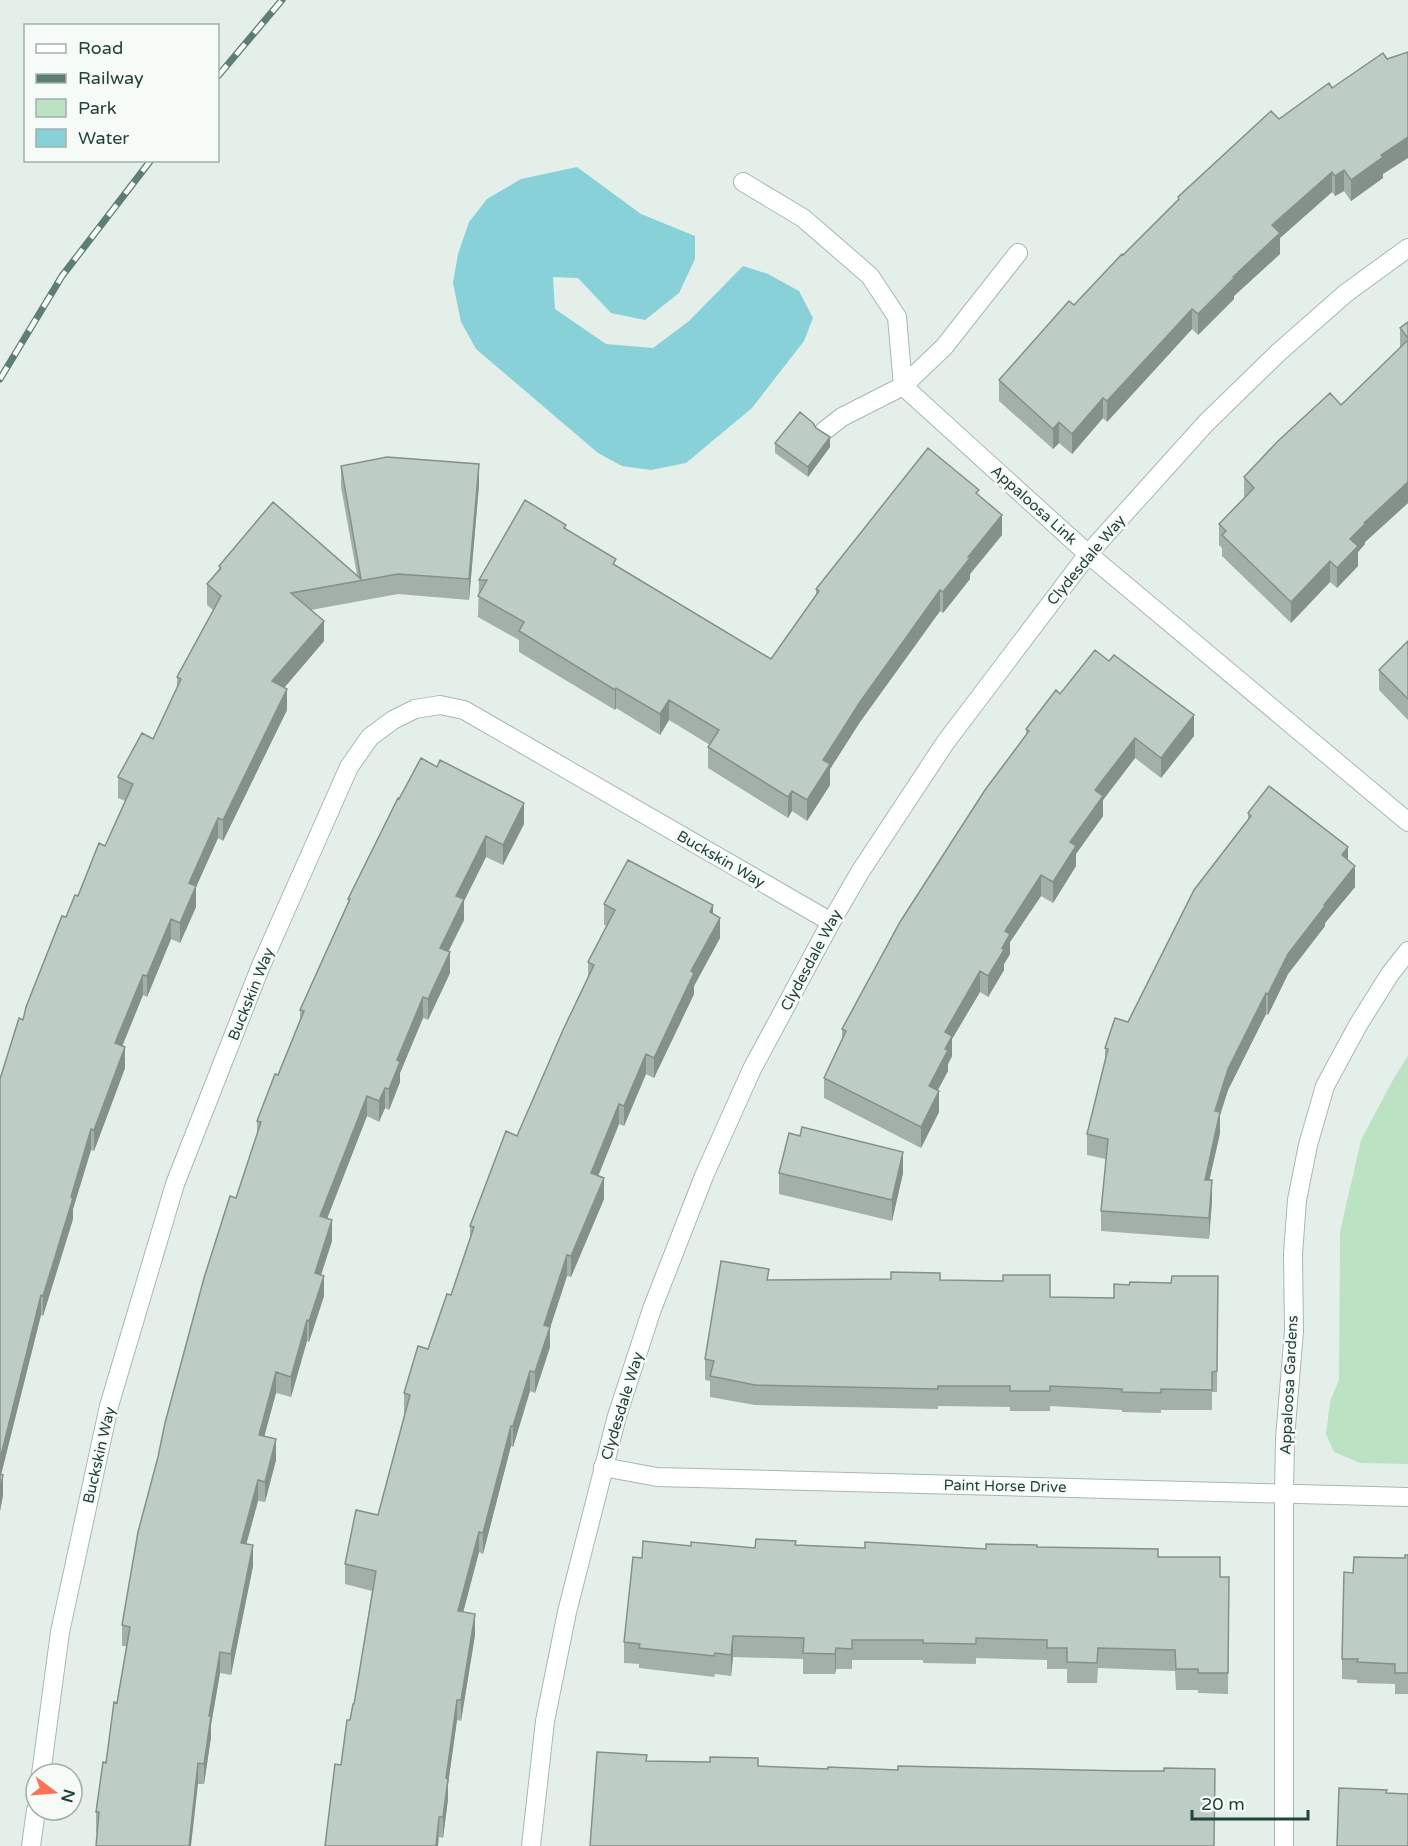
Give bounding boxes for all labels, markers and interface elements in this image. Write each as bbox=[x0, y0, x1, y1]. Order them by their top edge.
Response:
legend bbox=[24, 24, 219, 162]
text: Road bbox=[78, 37, 123, 59]
text: Railway bbox=[78, 67, 144, 89]
text: Park bbox=[78, 97, 117, 119]
text: Water bbox=[78, 127, 129, 149]
street label: Appaloosa Link bbox=[987, 462, 1081, 548]
street label: Clydesdale Way bbox=[1043, 511, 1129, 609]
street label: Buckskin Way bbox=[674, 827, 768, 891]
street label: Clydesdale Way bbox=[777, 906, 845, 1014]
street label: Buckskin Way bbox=[224, 945, 278, 1043]
street label: Appaloosa Gardens bbox=[1276, 1315, 1302, 1455]
street label: Clydesdale Way bbox=[597, 1350, 647, 1462]
street label: Buckskin Way bbox=[79, 1405, 119, 1505]
street label: Paint Horse Drive bbox=[943, 1476, 1067, 1496]
north arrow bbox=[24, 1762, 84, 1822]
scale bar bbox=[1192, 1783, 1308, 1821]
text: N bbox=[56, 1787, 79, 1805]
text: 20 m bbox=[1201, 1793, 1245, 1815]

